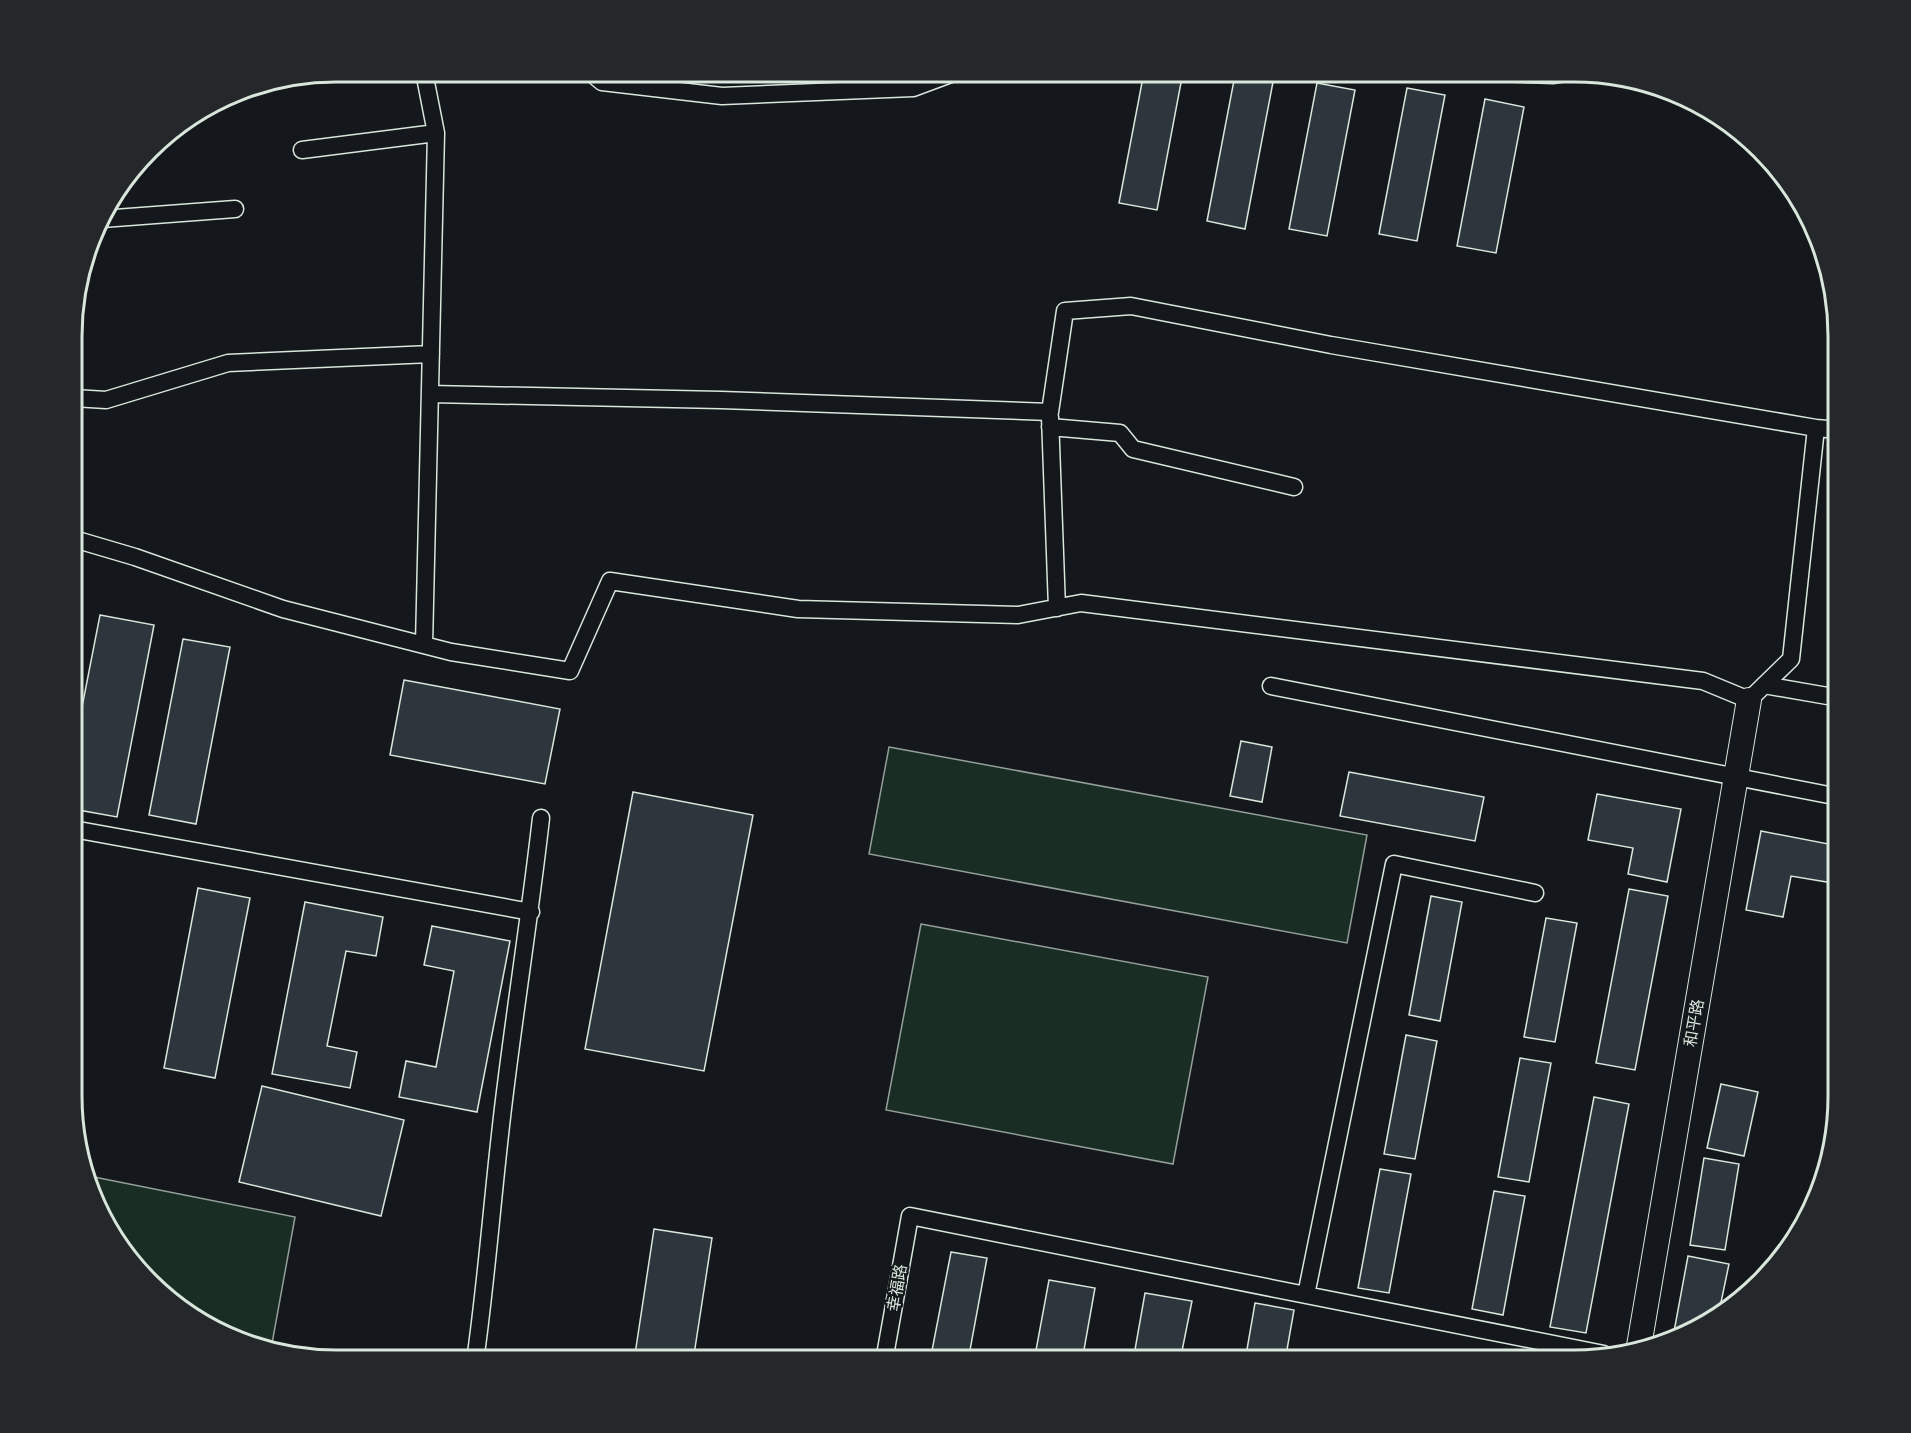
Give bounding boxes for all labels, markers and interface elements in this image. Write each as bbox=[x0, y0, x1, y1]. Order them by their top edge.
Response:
street label: 和平路 bbox=[1680, 998, 1708, 1048]
street label: 幸福路 bbox=[883, 1263, 911, 1313]

